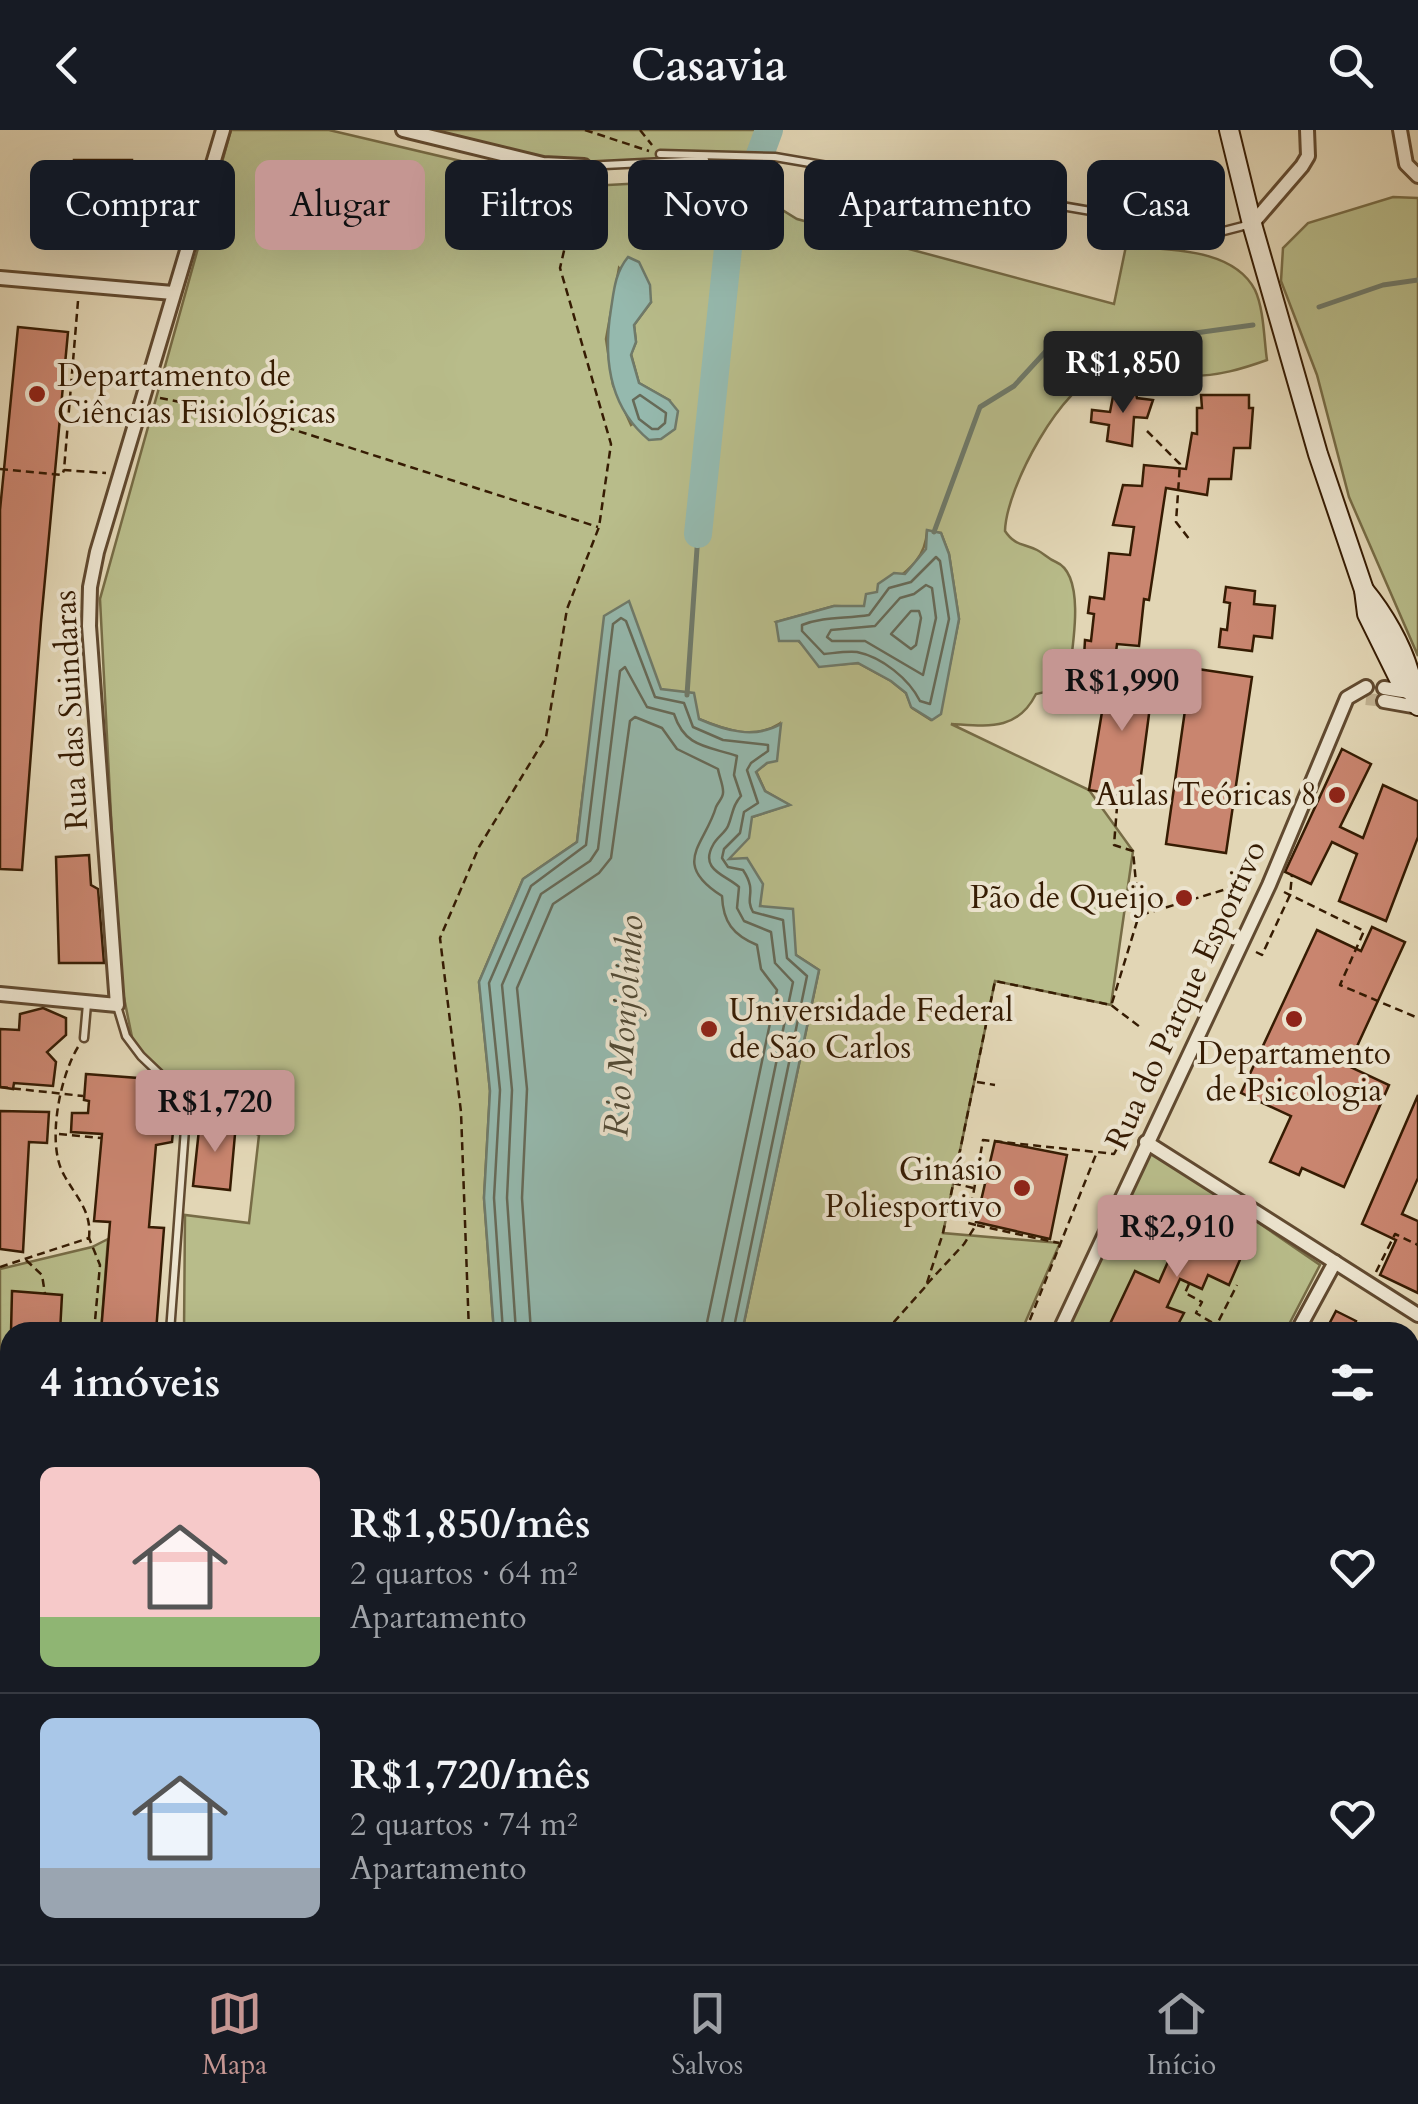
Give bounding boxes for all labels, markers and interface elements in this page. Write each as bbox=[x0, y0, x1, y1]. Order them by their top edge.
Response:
text: Casavia bbox=[631, 35, 787, 96]
icon: back bbox=[40, 38, 95, 93]
icon: search bbox=[1323, 38, 1378, 93]
chip: Comprar bbox=[30, 160, 235, 250]
chip: Alugar bbox=[255, 160, 425, 250]
chip: Filtros bbox=[445, 160, 608, 250]
chip: Novo bbox=[628, 160, 784, 250]
chip: Apartamento bbox=[804, 160, 1067, 250]
chip: Casa bbox=[1087, 160, 1225, 250]
pin: R$1,850 bbox=[1031, 331, 1215, 416]
text: R$1,850 bbox=[1066, 341, 1180, 385]
place label: Departamento de Ciências Fisiológicas bbox=[57, 354, 336, 435]
marker: Departamento de Ciências Fisiológicas bbox=[26, 383, 48, 405]
street label: Rua das Suindaras bbox=[43, 589, 99, 831]
pin: R$1,990 bbox=[1030, 649, 1214, 734]
text: R$1,990 bbox=[1065, 659, 1179, 703]
place label: Aulas Teóricas 8 bbox=[1095, 773, 1317, 817]
marker: Aulas Teóricas 8 bbox=[1326, 784, 1348, 806]
street label: Rua do Parque Esportivo bbox=[1095, 833, 1277, 1157]
place label: Pão de Queijo bbox=[970, 876, 1164, 920]
marker: Pão de Queijo bbox=[1173, 887, 1195, 909]
water label: Rio Monjolinho bbox=[592, 914, 656, 1138]
place label: Universidade Federal de São Carlos bbox=[729, 989, 1013, 1070]
marker: Departamento de Psicologia bbox=[1283, 1008, 1305, 1030]
marker: Universidade Federal de São Carlos bbox=[698, 1018, 720, 1040]
place label: Departamento de Psicologia bbox=[1197, 1032, 1391, 1113]
pin: R$1,720 bbox=[123, 1070, 307, 1155]
text: R$1,720 bbox=[158, 1080, 272, 1124]
place label: Ginásio Poliesportivo bbox=[825, 1148, 1002, 1229]
marker: Ginásio Poliesportivo bbox=[1011, 1177, 1033, 1199]
pin: R$2,910 bbox=[1085, 1195, 1269, 1280]
text: R$2,910 bbox=[1120, 1205, 1234, 1249]
text: 4 imóveis bbox=[40, 1354, 220, 1411]
icon: filters bbox=[1325, 1355, 1380, 1410]
text: R$1,850/mês bbox=[350, 1495, 591, 1552]
icon: home bbox=[120, 1507, 240, 1627]
icon: heart bbox=[1325, 1540, 1380, 1595]
text: 2 quartos · 64 m² bbox=[350, 1552, 578, 1596]
text: Apartamento bbox=[350, 1596, 526, 1640]
text: R$1,720/mês bbox=[350, 1746, 591, 1803]
icon: home bbox=[120, 1758, 240, 1878]
icon: heart bbox=[1325, 1791, 1380, 1846]
text: 2 quartos · 74 m² bbox=[350, 1803, 578, 1847]
text: Apartamento bbox=[350, 1847, 526, 1891]
tab: Mapa bbox=[202, 1986, 267, 2084]
tab: Salvos bbox=[671, 1986, 743, 2084]
tab: Início bbox=[1147, 1986, 1216, 2084]

